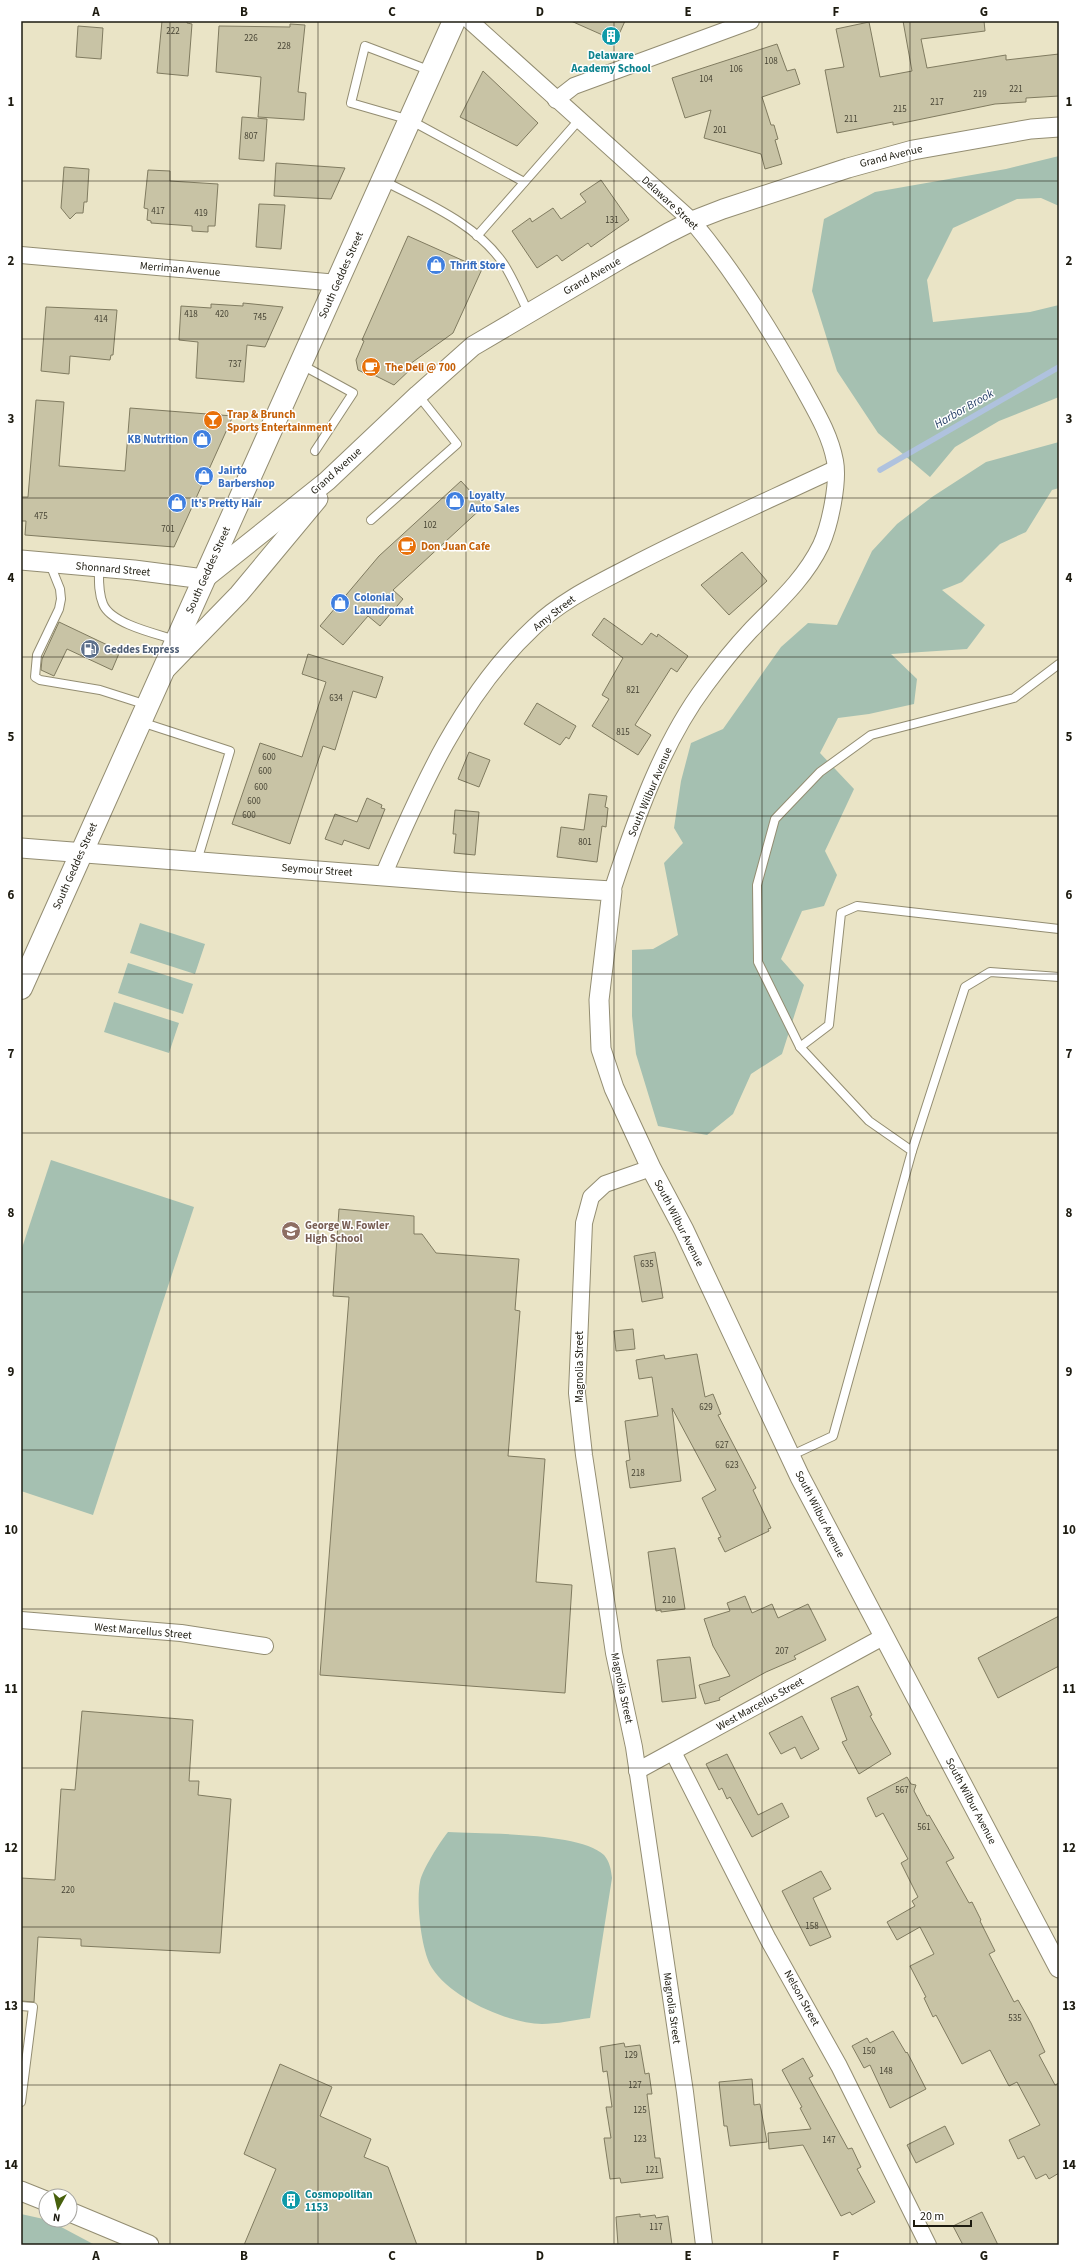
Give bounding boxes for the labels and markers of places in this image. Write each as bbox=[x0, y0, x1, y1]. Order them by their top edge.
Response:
building icon: Delaware Academy School bbox=[600, 25, 622, 47]
place label: Delaware Academy School bbox=[570, 48, 652, 76]
shop icon: Thrift Store bbox=[425, 254, 447, 276]
place label: Thrift Store bbox=[450, 258, 506, 273]
cafe icon: The Deli @ 700 bbox=[360, 356, 382, 378]
place label: The Deli @ 700 bbox=[385, 360, 456, 375]
place label: Trap & Brunch Sports Entertainment bbox=[227, 407, 333, 435]
bar icon: Trap & Brunch Sports Entertainment bbox=[202, 409, 224, 431]
shop icon: KB Nutrition bbox=[191, 428, 213, 450]
place label: KB Nutrition bbox=[128, 432, 188, 447]
place label: Jairto Barbershop bbox=[218, 463, 275, 491]
shop icon: Jairto Barbershop bbox=[193, 465, 215, 487]
place label: Loyalty Auto Sales bbox=[468, 488, 520, 516]
shop icon: Loyalty Auto Sales bbox=[444, 490, 466, 512]
shop icon: It's Pretty Hair bbox=[166, 492, 188, 514]
place label: It's Pretty Hair bbox=[191, 496, 262, 511]
cafe icon: Don Juan Cafe bbox=[396, 535, 418, 557]
place label: Don Juan Cafe bbox=[421, 539, 491, 554]
place label: Colonial Laundromat bbox=[354, 590, 415, 618]
shop icon: Colonial Laundromat bbox=[329, 592, 351, 614]
fuel station icon: Geddes Express bbox=[79, 638, 101, 660]
place label: Geddes Express bbox=[104, 642, 179, 657]
place label: George W. Fowler High School bbox=[305, 1218, 390, 1246]
school or university icon: George W. Fowler High School bbox=[280, 1220, 302, 1242]
place label: Cosmopolitan 1153 bbox=[305, 2187, 373, 2215]
building icon: Cosmopolitan 1153 bbox=[280, 2189, 302, 2211]

